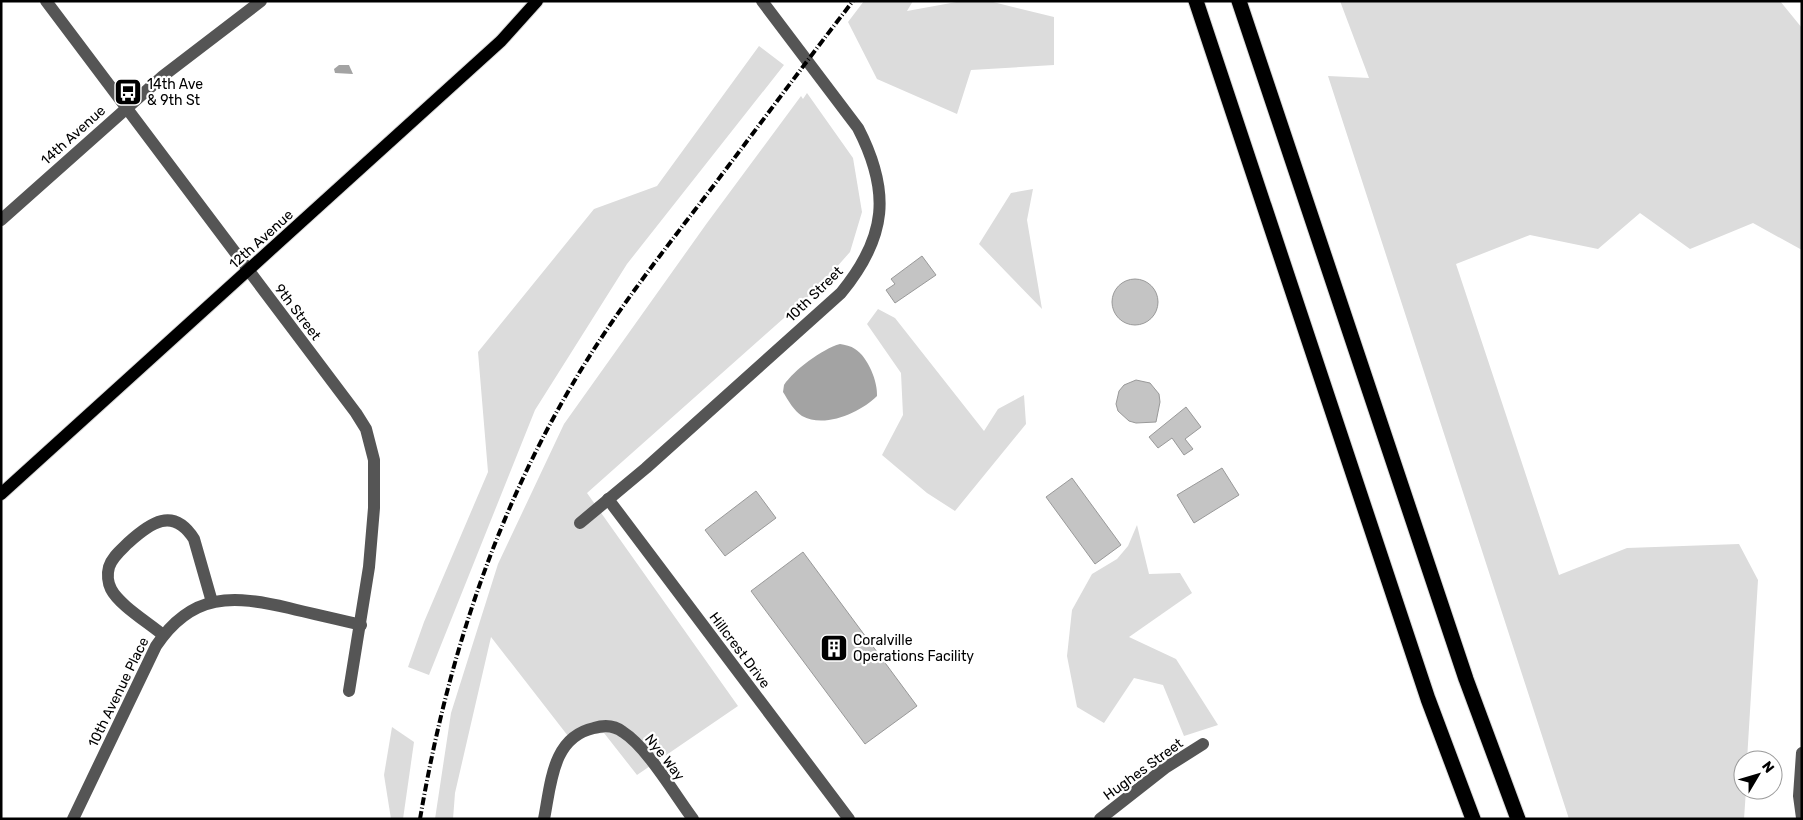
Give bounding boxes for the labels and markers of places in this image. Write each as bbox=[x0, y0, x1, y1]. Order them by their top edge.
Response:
place label: 14th Ave & 9th St bbox=[147, 76, 203, 109]
bus stop icon: 14th Ave & 9th St bbox=[113, 77, 143, 107]
place label: Coralville Operations Facility bbox=[853, 632, 974, 665]
building icon: Coralville Operations Facility bbox=[819, 633, 849, 663]

